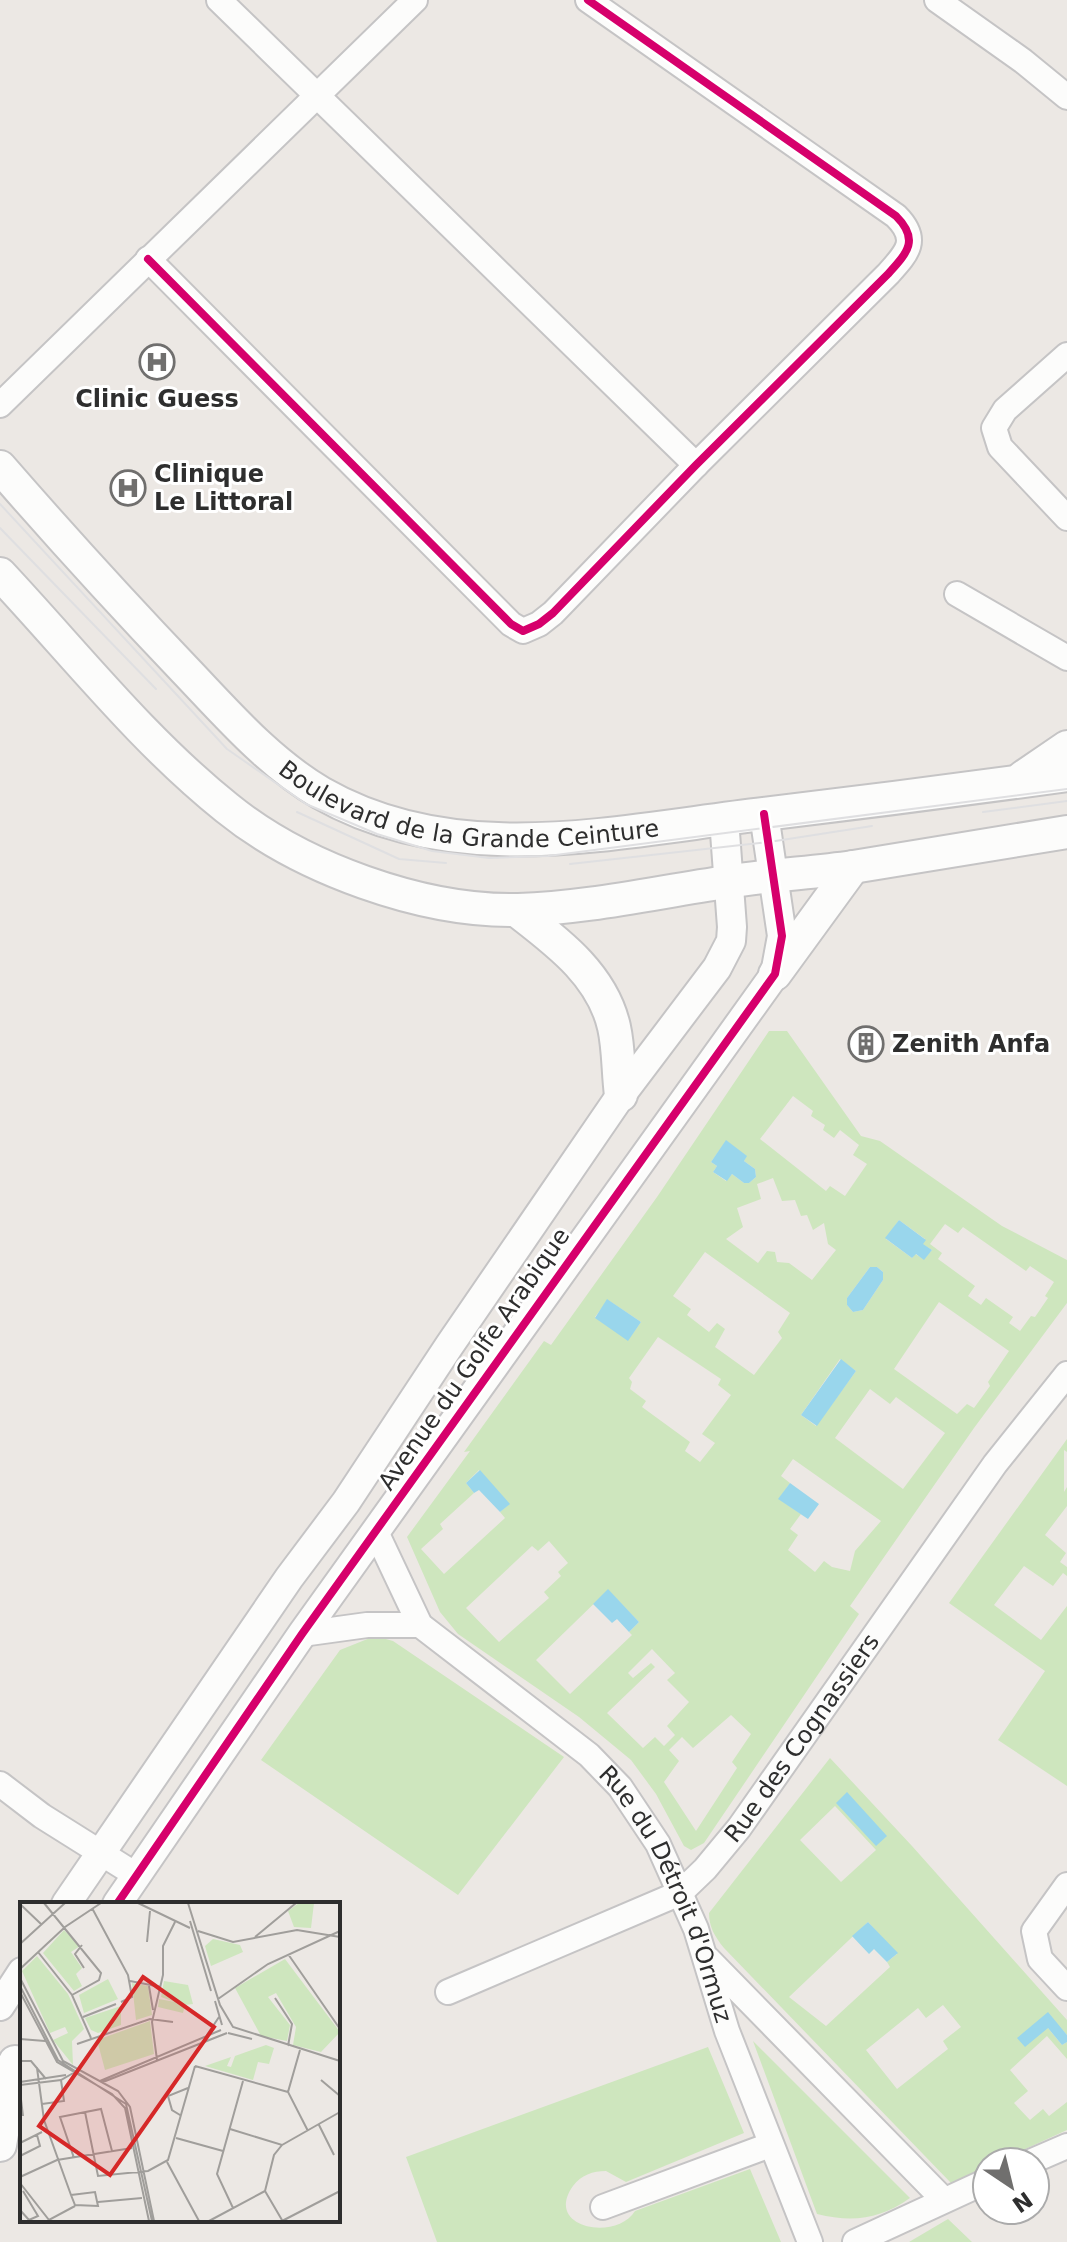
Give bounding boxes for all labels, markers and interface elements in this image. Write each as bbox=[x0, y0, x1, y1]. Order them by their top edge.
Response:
hospital icon: Clinic Guess bbox=[138, 343, 176, 381]
place label: Clinic Guess bbox=[75, 385, 239, 413]
place label: Clinique Le Littoral bbox=[154, 460, 293, 516]
hospital icon: Clinique Le Littoral bbox=[109, 469, 147, 507]
street label: Boulevard de la Grande Ceinture bbox=[273, 755, 661, 854]
building icon: Zenith Anfa bbox=[847, 1025, 885, 1063]
place label: Zenith Anfa bbox=[892, 1030, 1050, 1058]
street label: Avenue du Golfe Arabique bbox=[373, 1222, 575, 1496]
street label: Rue des Cognassiers bbox=[719, 1628, 885, 1848]
street label: Rue du Détroit d'Ormuz bbox=[593, 1760, 738, 2026]
inset map bbox=[20, 1902, 340, 2222]
north arrow bbox=[971, 2146, 1051, 2226]
text: N bbox=[1007, 2186, 1037, 2217]

